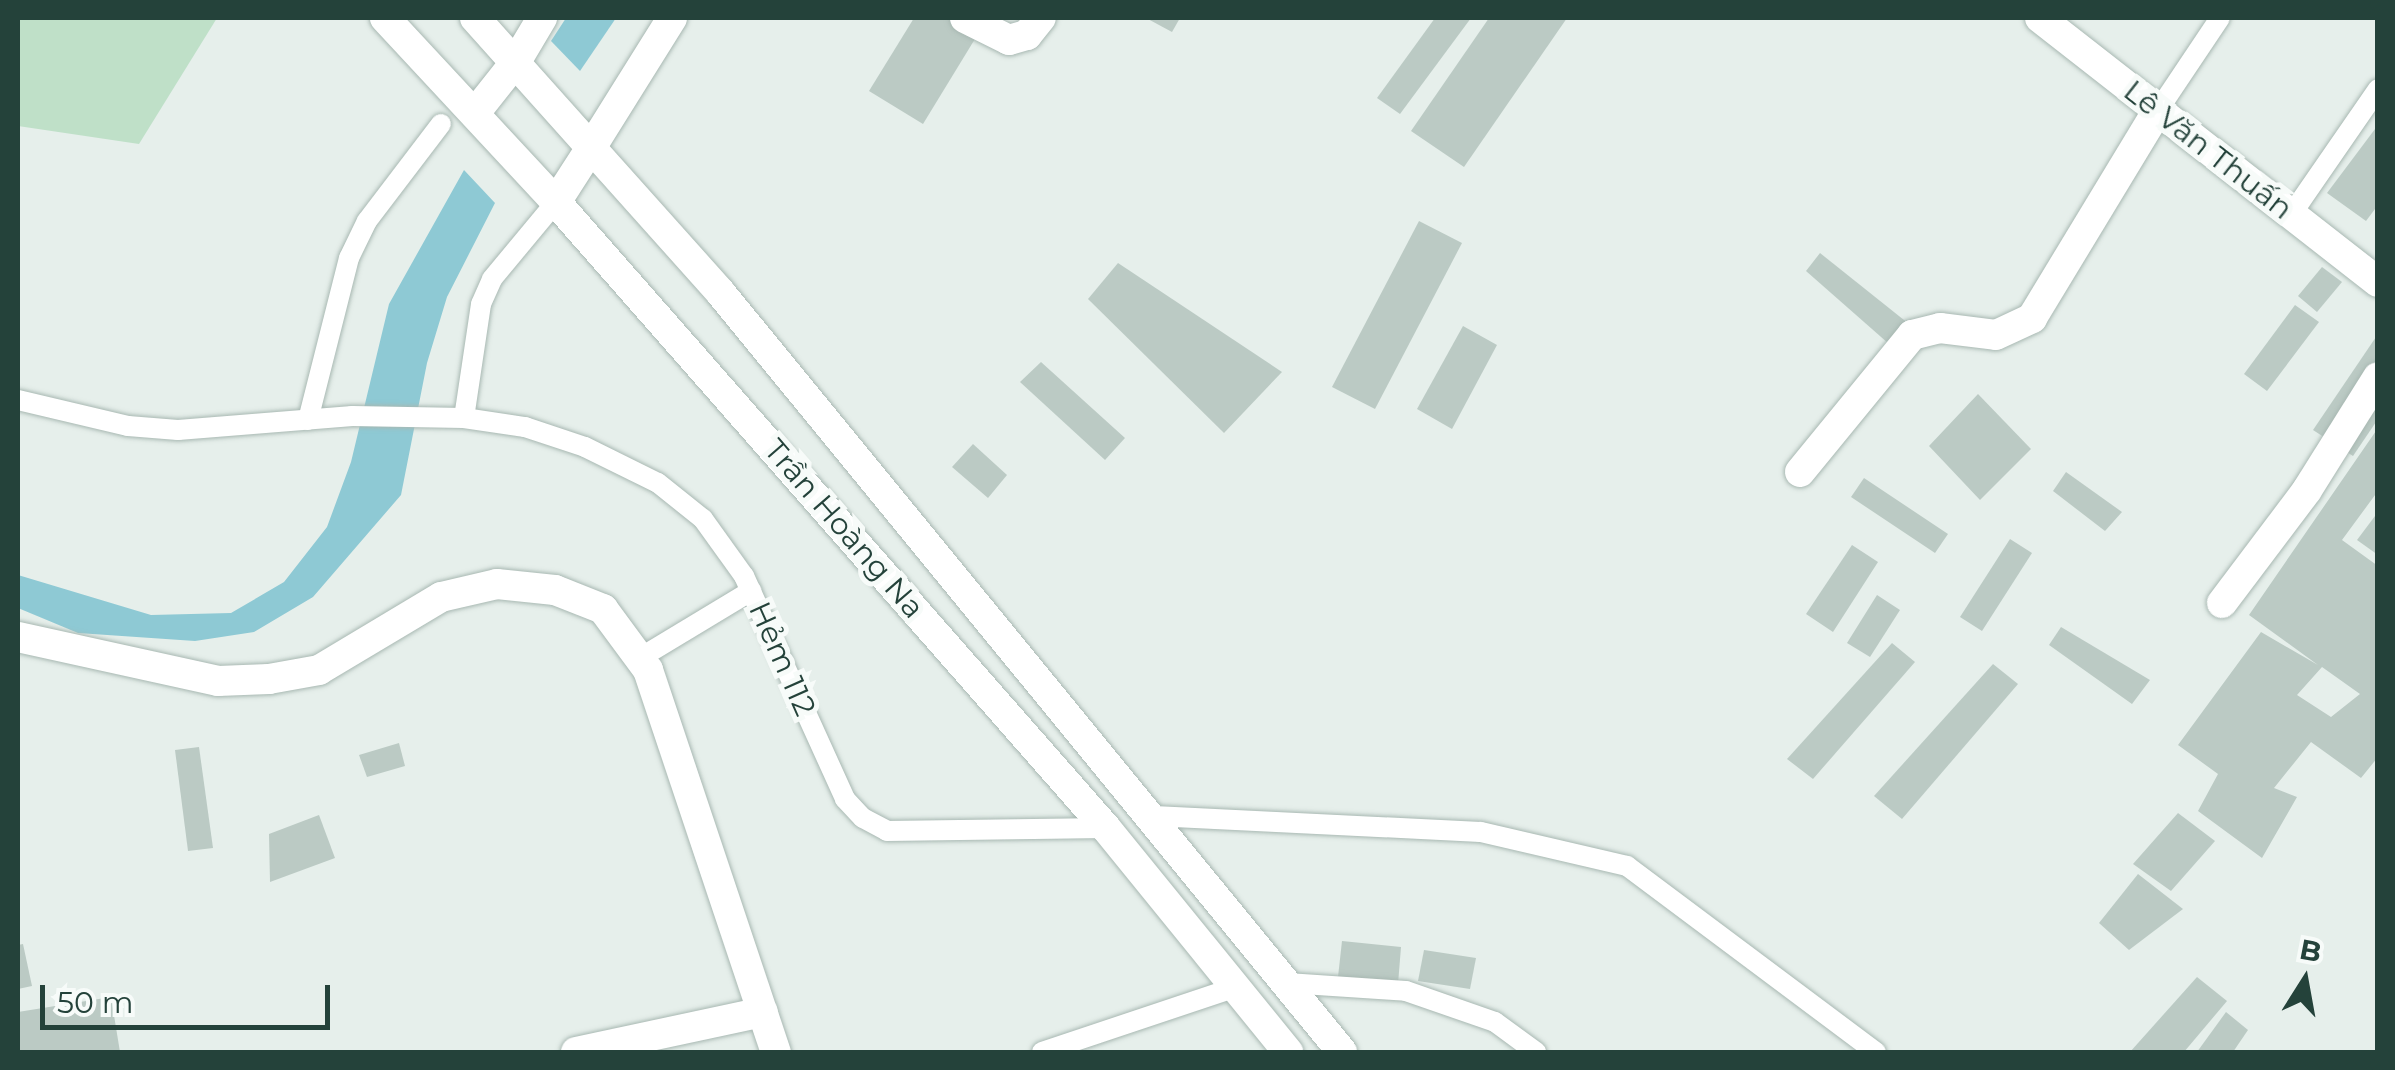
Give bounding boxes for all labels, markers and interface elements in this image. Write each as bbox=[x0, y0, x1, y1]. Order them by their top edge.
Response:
street label: Lê Văn Thuấn bbox=[2116, 73, 2300, 227]
street label: Trần Hoàng Na bbox=[757, 432, 931, 626]
street label: Hẻm 112 bbox=[741, 596, 823, 722]
north arrow bbox=[2255, 930, 2355, 1030]
text: B bbox=[2297, 932, 2324, 969]
scale bar bbox=[45, 965, 335, 1027]
text: 50 m bbox=[57, 984, 134, 1021]

